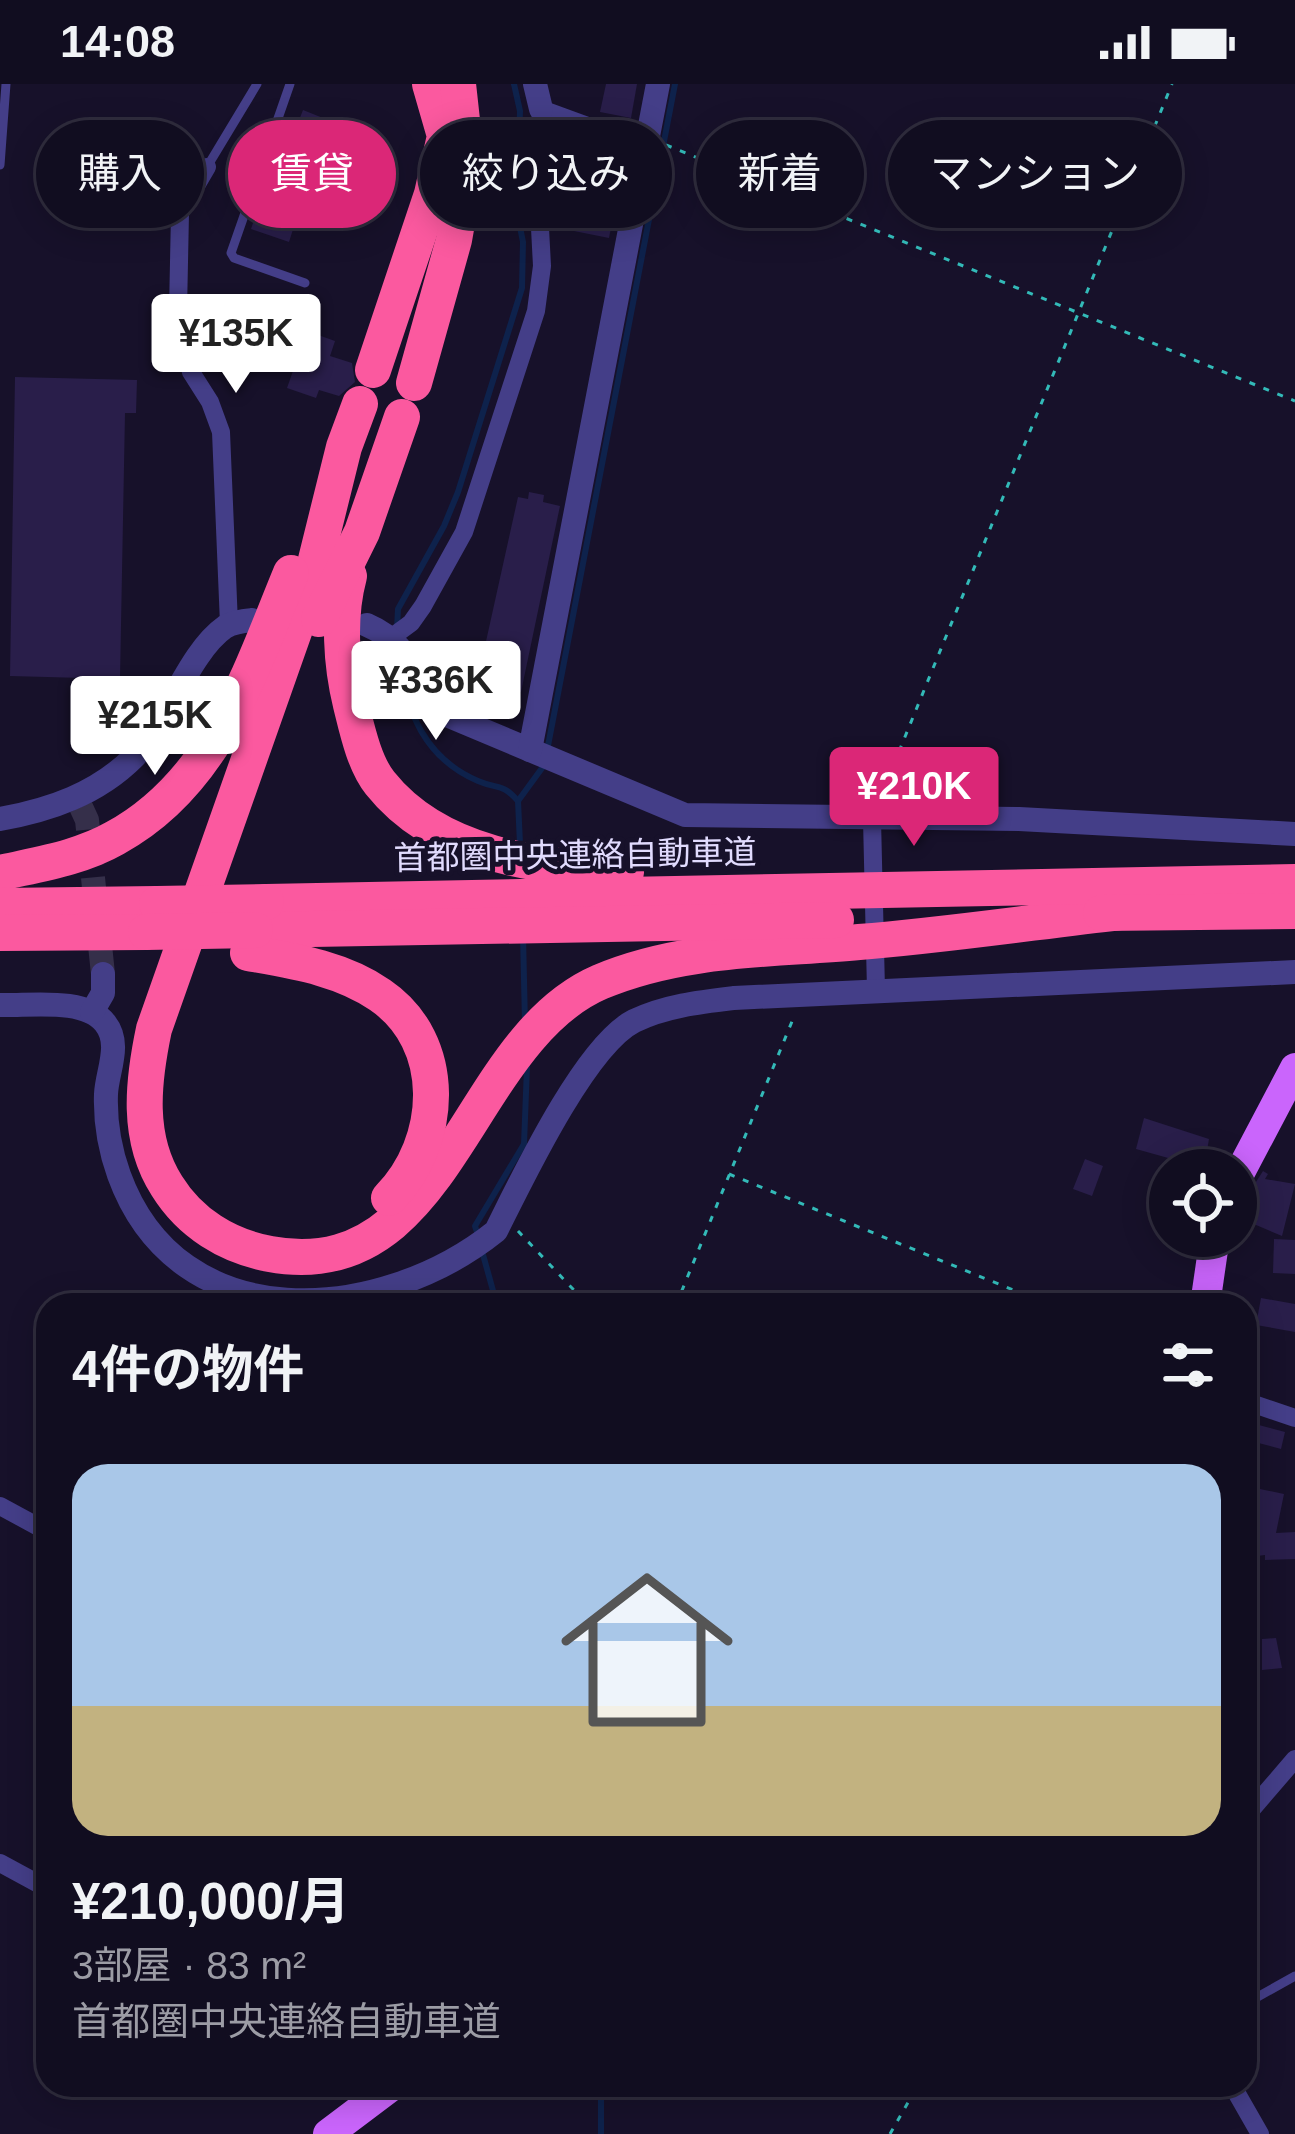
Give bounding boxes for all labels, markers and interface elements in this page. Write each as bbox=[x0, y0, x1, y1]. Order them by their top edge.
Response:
text: 14:08 bbox=[60, 16, 175, 67]
chip: 購入 bbox=[36, 120, 204, 228]
chip: 賃貸 bbox=[228, 120, 396, 228]
chip: 絞り込み bbox=[420, 120, 672, 228]
chip: 新着 bbox=[696, 120, 864, 228]
chip: マンション bbox=[888, 120, 1182, 228]
pin: ¥135K bbox=[152, 294, 320, 396]
text: ¥135K bbox=[179, 311, 293, 354]
pin: ¥336K bbox=[352, 641, 520, 743]
text: ¥336K bbox=[379, 658, 493, 701]
pin: ¥215K bbox=[71, 676, 239, 778]
text: ¥215K bbox=[98, 693, 212, 736]
pin: ¥210K bbox=[830, 747, 998, 849]
text: ¥210K bbox=[857, 764, 971, 807]
street label: 首都圏中央連絡自動車道 bbox=[393, 833, 757, 877]
map controls bbox=[1149, 1149, 1257, 1257]
button: locate bbox=[1149, 1149, 1257, 1257]
icon: filters bbox=[1155, 1332, 1221, 1398]
text: 4件の物件 bbox=[72, 1341, 304, 1398]
icon: home bbox=[539, 1542, 755, 1758]
text: ¥210,000/月 bbox=[72, 1873, 350, 1930]
text: 3部屋 · 83 m² bbox=[72, 1944, 306, 1987]
text: 首都圏中央連絡自動車道 bbox=[72, 2000, 501, 2043]

